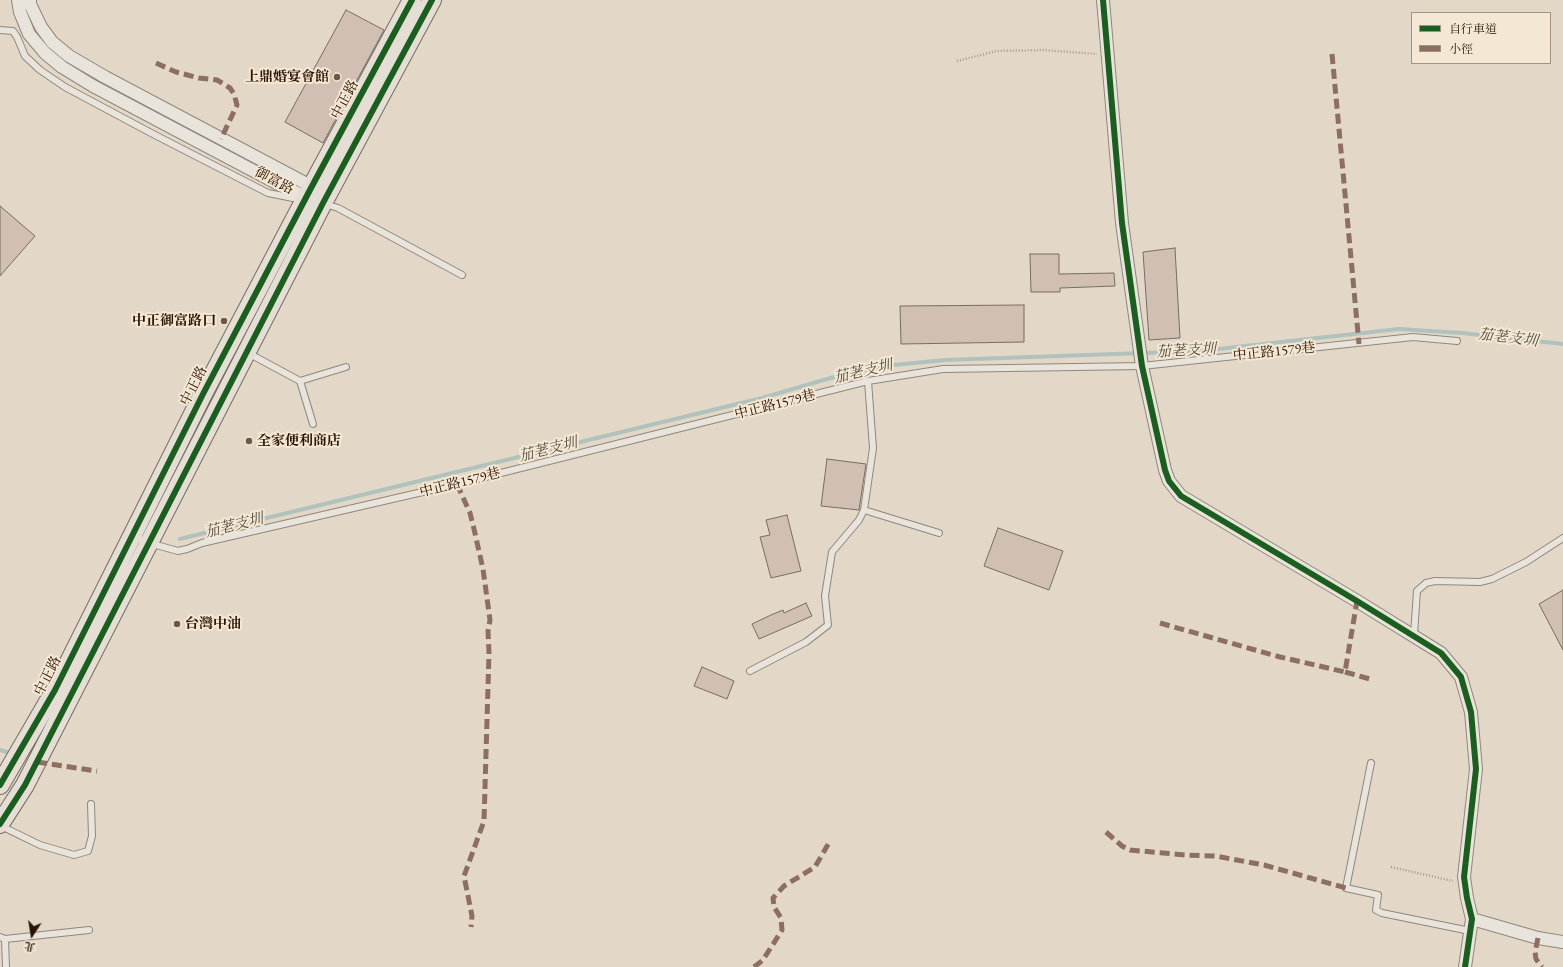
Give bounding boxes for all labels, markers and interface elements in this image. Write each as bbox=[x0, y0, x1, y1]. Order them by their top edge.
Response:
legend bbox=[1411, 12, 1551, 64]
text: 自行車道 bbox=[1449, 21, 1497, 37]
text: 小徑 bbox=[1449, 41, 1473, 57]
place label: 上鼎婚宴會館 bbox=[245, 69, 329, 85]
marker: 上鼎婚宴會館 bbox=[332, 72, 342, 82]
street label: 中正路 bbox=[328, 78, 362, 122]
street label: 御富路 bbox=[252, 164, 296, 198]
place label: 中正御富路口 bbox=[132, 313, 216, 329]
marker: 中正御富路口 bbox=[219, 316, 229, 326]
water label: 茄荖支圳 bbox=[1477, 325, 1539, 351]
street label: 中正路1579巷 bbox=[1232, 339, 1316, 365]
water label: 茄荖支圳 bbox=[1156, 340, 1216, 362]
water label: 茄荖支圳 bbox=[832, 356, 894, 388]
street label: 中正路 bbox=[177, 363, 211, 409]
street label: 中正路1579巷 bbox=[733, 387, 817, 423]
place label: 全家便利商店 bbox=[257, 433, 341, 449]
water label: 茄荖支圳 bbox=[517, 434, 579, 466]
marker: 全家便利商店 bbox=[244, 436, 254, 446]
street label: 中正路1579巷 bbox=[418, 465, 502, 501]
water label: 茄荖支圳 bbox=[203, 510, 265, 542]
place label: 台灣中油 bbox=[185, 616, 241, 632]
marker: 台灣中油 bbox=[172, 619, 182, 629]
street label: 中正路 bbox=[31, 653, 65, 699]
north arrow bbox=[12, 915, 52, 955]
text: 北 bbox=[23, 939, 36, 955]

